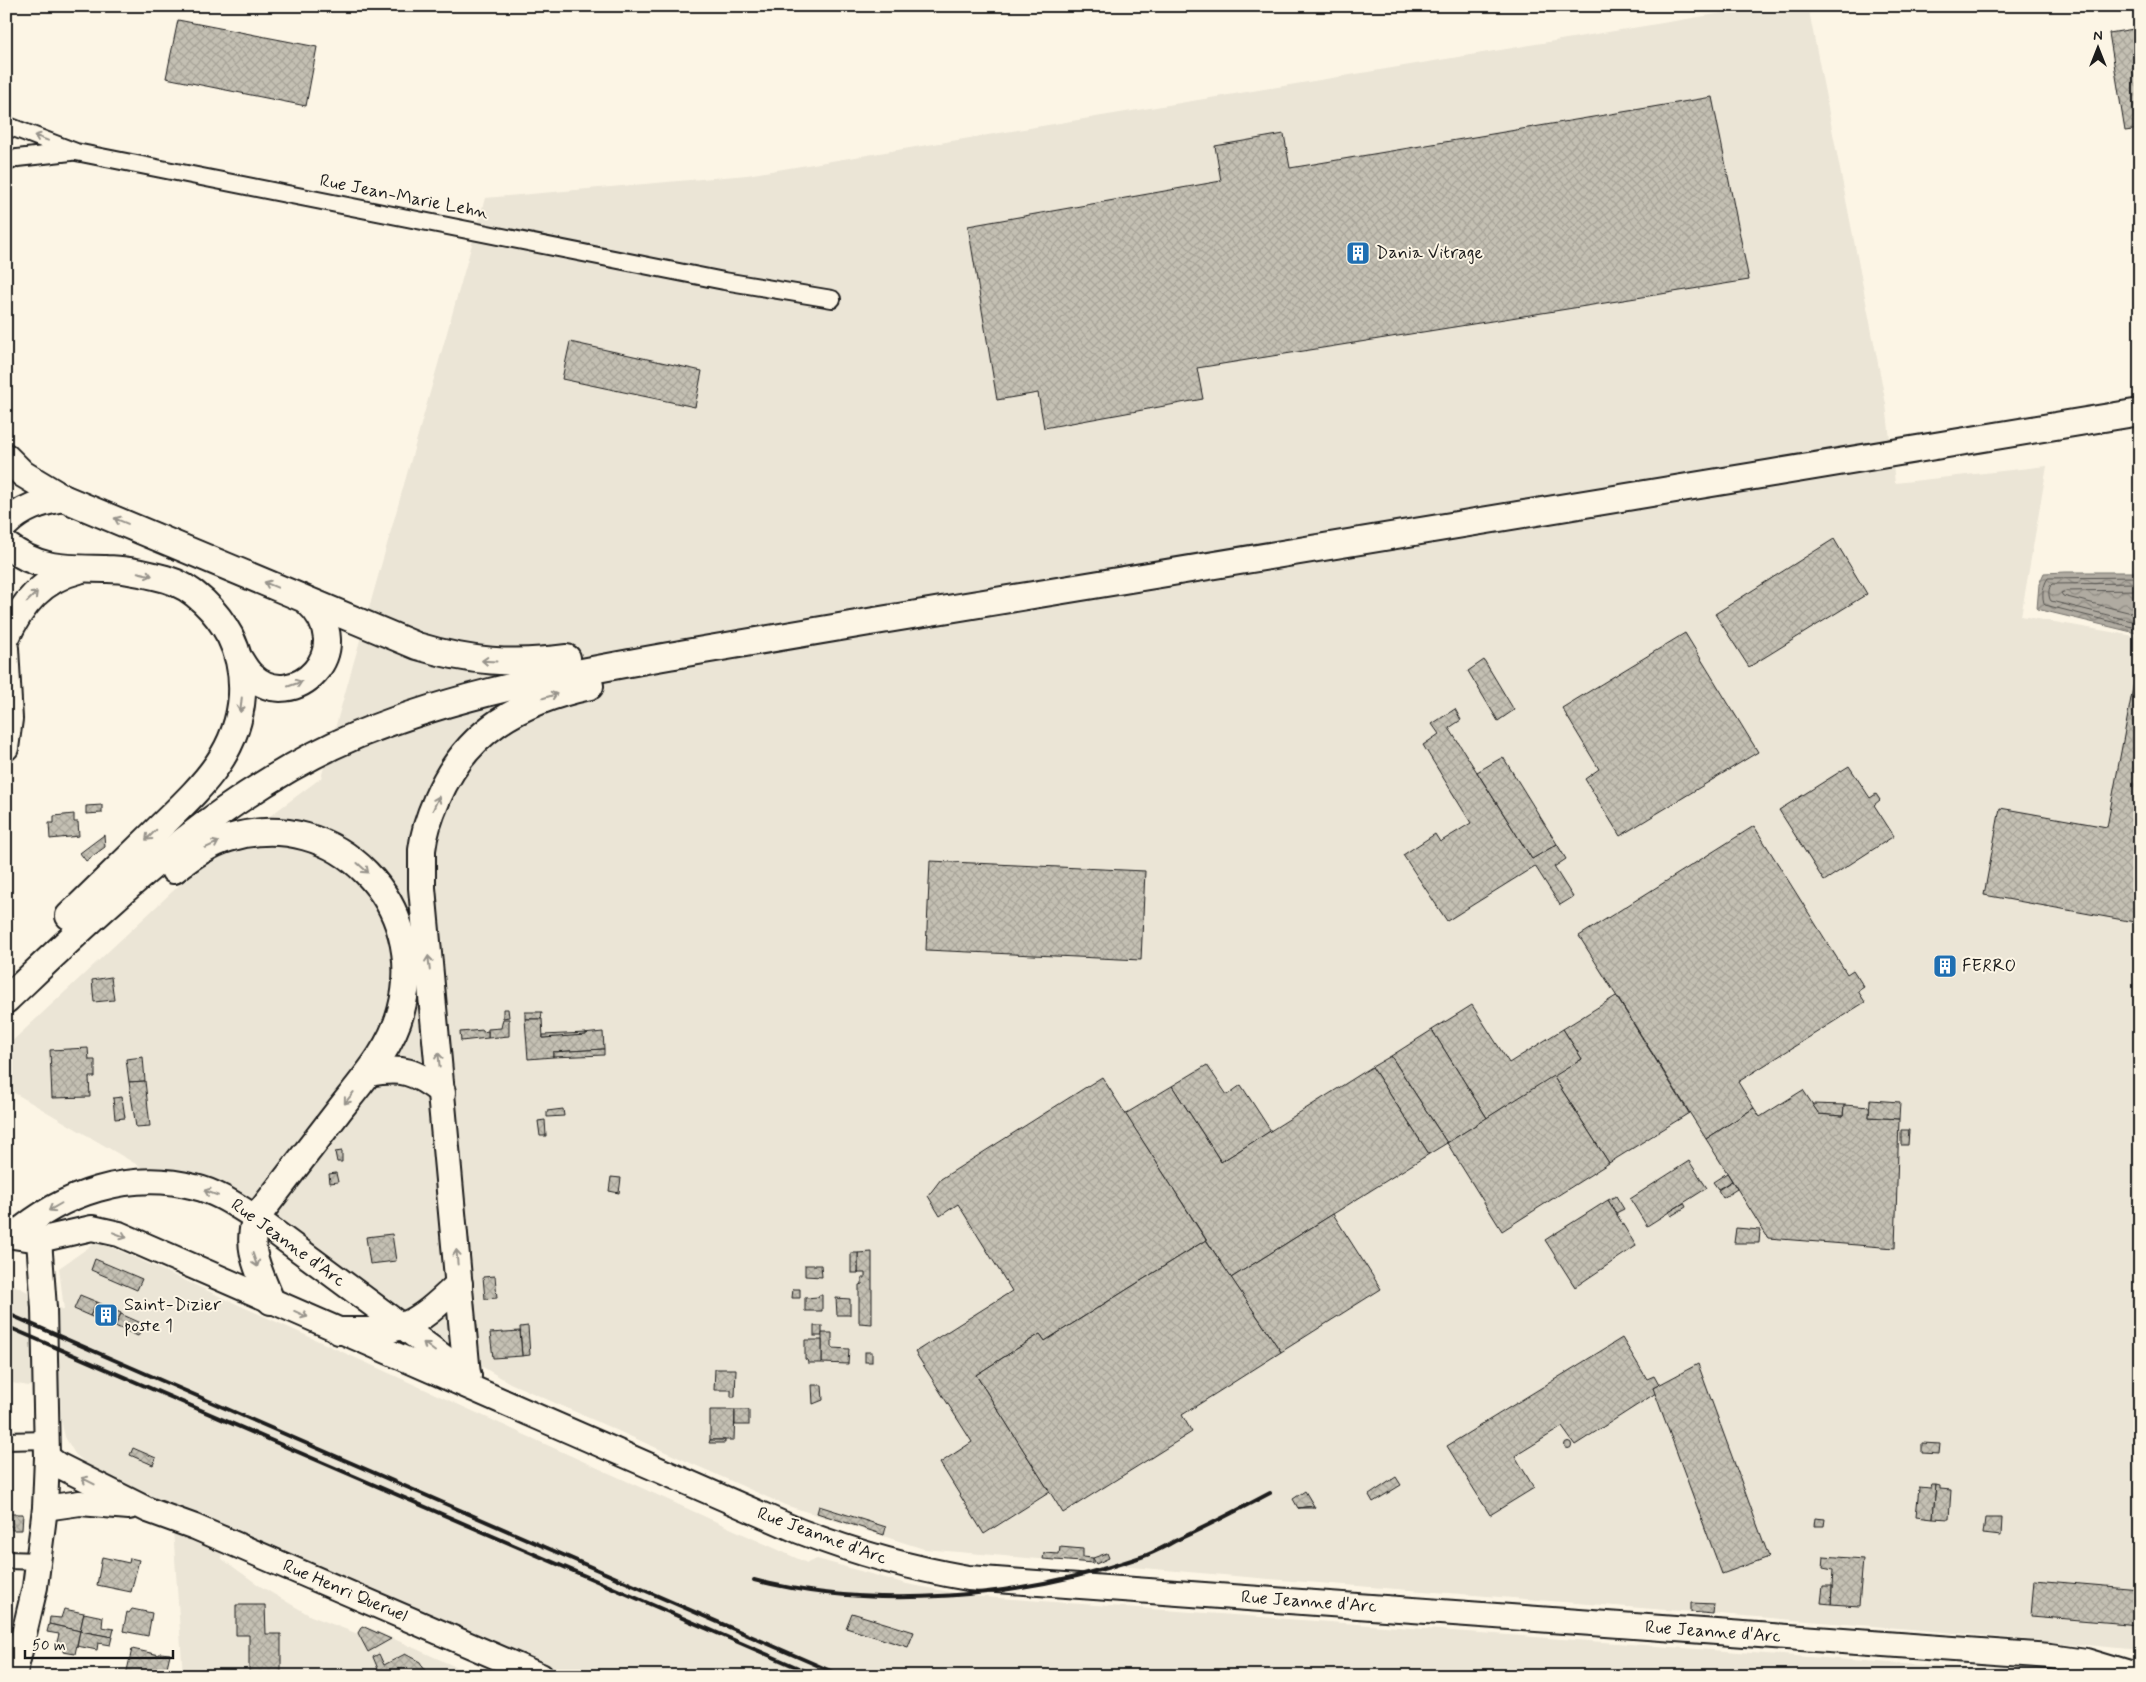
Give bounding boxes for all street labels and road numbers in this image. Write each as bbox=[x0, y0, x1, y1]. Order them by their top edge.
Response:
street label: Rue Jean-Marie Lehn bbox=[318, 169, 490, 225]
street label: Rue Jeanne d'Arc bbox=[226, 1193, 350, 1293]
street label: Rue Jeanne d'Arc bbox=[754, 1501, 890, 1571]
street label: Rue Henri Queruel bbox=[279, 1554, 411, 1628]
street label: Rue Jeanne d'Arc bbox=[1240, 1585, 1378, 1619]
street label: Rue Jeanne d'Arc bbox=[1644, 1615, 1782, 1649]

